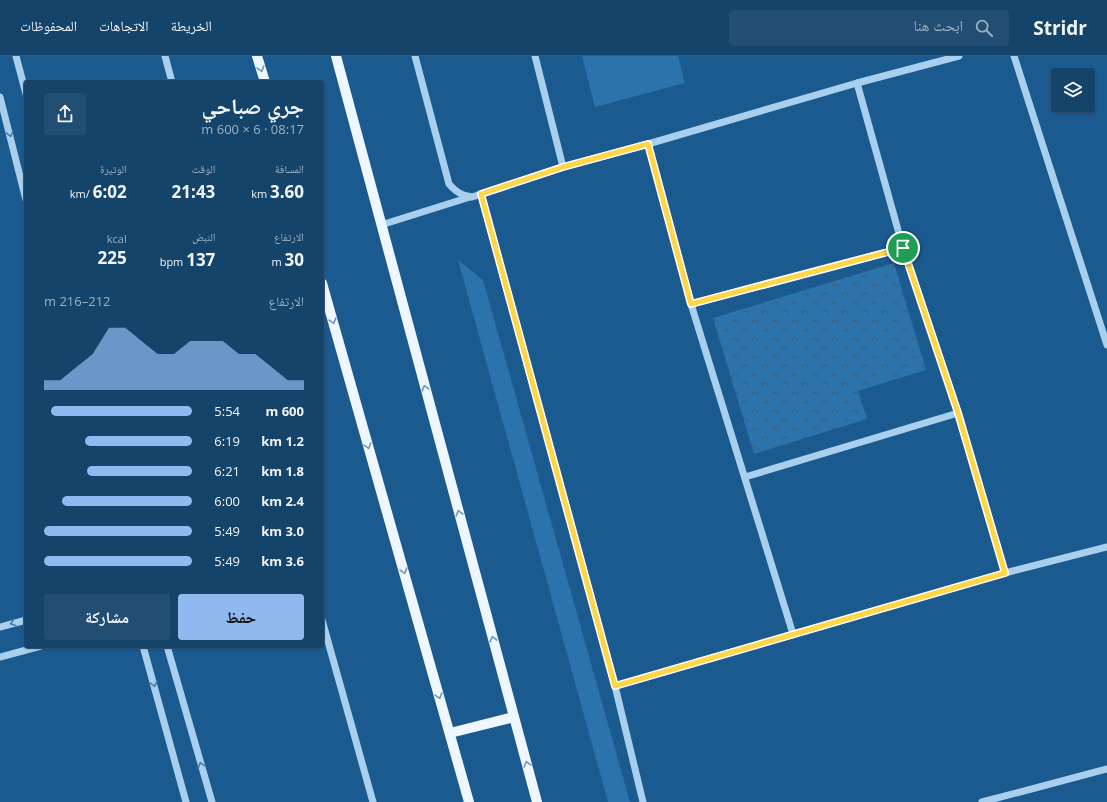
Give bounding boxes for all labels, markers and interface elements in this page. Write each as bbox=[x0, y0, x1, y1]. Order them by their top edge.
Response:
search box bbox=[729, 10, 1009, 46]
text: ابحث هنا bbox=[914, 15, 963, 35]
text: Stridr bbox=[1033, 15, 1087, 41]
text: المحفوظات bbox=[20, 16, 77, 35]
text: الاتجاهات bbox=[99, 16, 149, 35]
text: الخريطة bbox=[171, 16, 212, 35]
icon: search bbox=[973, 17, 995, 39]
one-way arrow bbox=[256, 65, 265, 72]
map controls bbox=[1051, 68, 1095, 112]
button: layers bbox=[1051, 68, 1095, 112]
text: جري صباحي bbox=[202, 90, 304, 120]
button: share bbox=[44, 93, 86, 135]
text: 08:17 · 6 × 600 m bbox=[201, 120, 304, 138]
one-way arrow bbox=[5, 131, 13, 138]
text: الوتيرة bbox=[100, 161, 127, 176]
text: الوقت bbox=[192, 161, 215, 176]
text: المسافة bbox=[275, 161, 304, 176]
text: 6:02 bbox=[93, 180, 127, 203]
text: 21:43 bbox=[172, 180, 215, 203]
text: 3.60 bbox=[270, 180, 304, 203]
text: /km bbox=[70, 186, 93, 201]
text: km bbox=[251, 186, 270, 201]
text: النبض bbox=[192, 229, 215, 244]
text: الارتفاع bbox=[274, 229, 304, 244]
text: kcal bbox=[107, 231, 127, 246]
pin bbox=[886, 231, 920, 265]
icon: arrive bbox=[892, 237, 914, 259]
text: 225 bbox=[98, 246, 127, 269]
text: 137 bbox=[186, 248, 215, 271]
text: 30 bbox=[285, 248, 304, 271]
text: bpm bbox=[160, 254, 186, 269]
text: m bbox=[272, 254, 285, 269]
text: 212–216 m bbox=[44, 292, 111, 310]
text: الارتفاع bbox=[269, 292, 304, 310]
one-way arrow bbox=[328, 317, 337, 324]
one-way arrow bbox=[421, 385, 430, 392]
text: 5:54 bbox=[214, 402, 240, 420]
text: 600 m bbox=[266, 402, 304, 420]
text: 6:19 bbox=[214, 432, 240, 450]
text: 1.2 km bbox=[261, 432, 304, 450]
one-way arrow bbox=[363, 442, 372, 449]
text: 6:21 bbox=[214, 462, 240, 480]
text: 1.8 km bbox=[261, 462, 304, 480]
text: 6:00 bbox=[214, 492, 240, 510]
text: 2.4 km bbox=[261, 492, 304, 510]
one-way arrow bbox=[455, 510, 464, 517]
text: 5:49 bbox=[214, 522, 240, 540]
text: 3.0 km bbox=[261, 522, 304, 540]
text: 5:49 bbox=[214, 552, 240, 570]
text: 3.6 km bbox=[261, 552, 304, 570]
one-way arrow bbox=[399, 567, 408, 574]
button: مشاركة bbox=[44, 594, 170, 640]
button: حفظ bbox=[178, 594, 304, 640]
one-way arrow bbox=[10, 618, 17, 627]
one-way arrow bbox=[489, 636, 498, 643]
one-way arrow bbox=[149, 680, 158, 687]
one-way arrow bbox=[434, 692, 443, 699]
one-way arrow bbox=[197, 761, 206, 768]
one-way arrow bbox=[523, 761, 532, 768]

